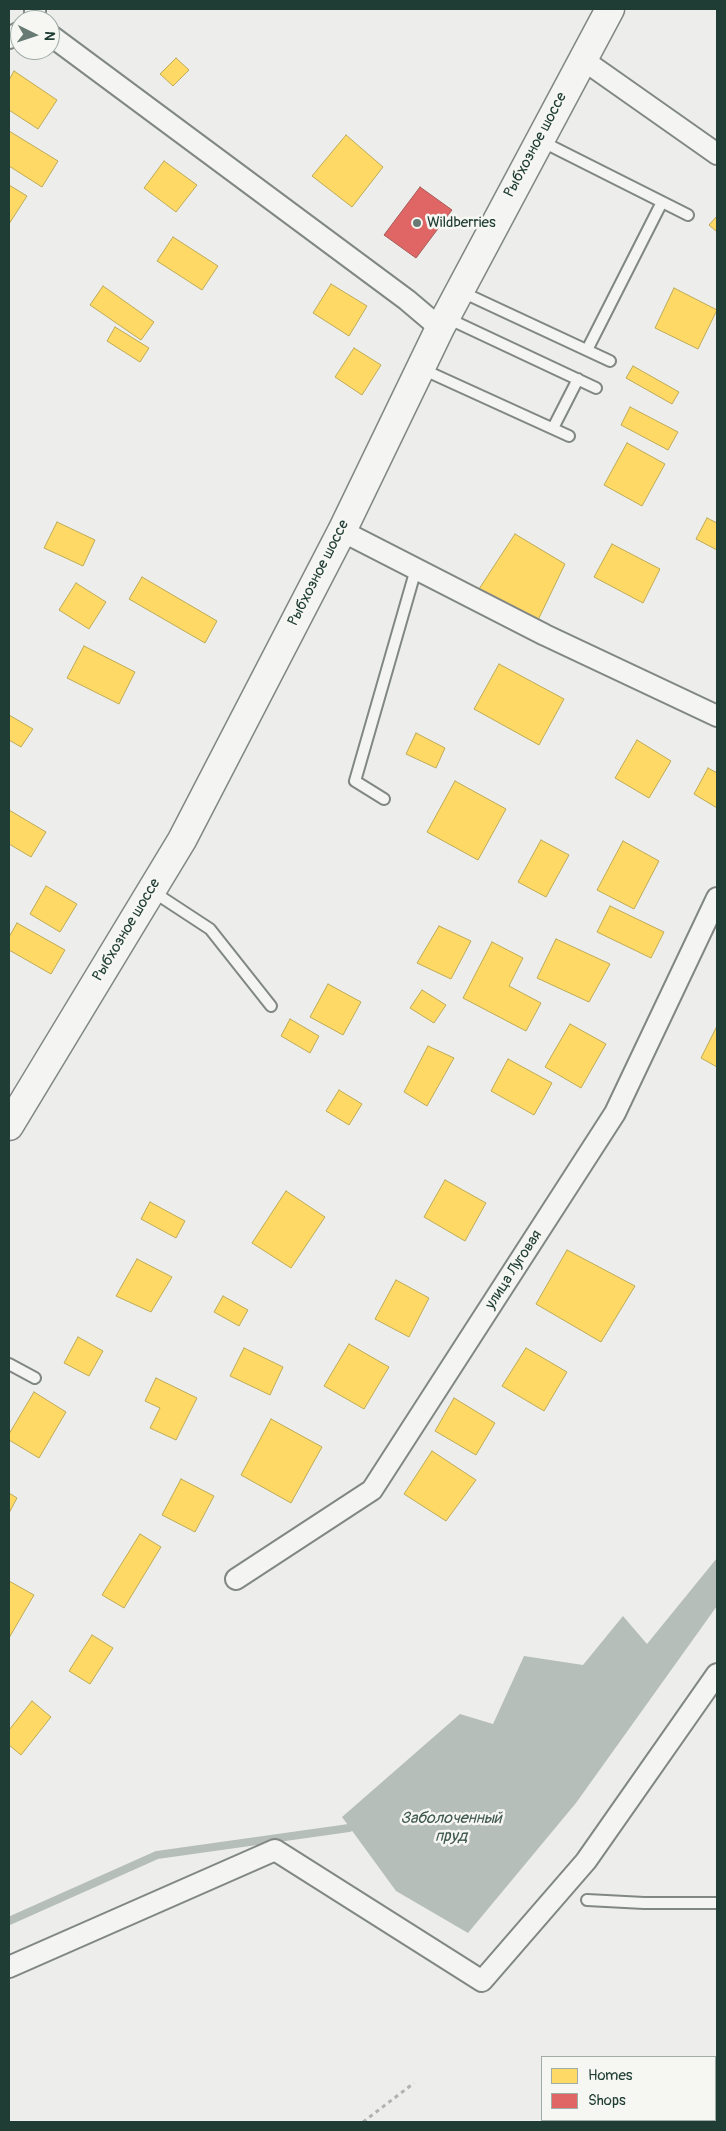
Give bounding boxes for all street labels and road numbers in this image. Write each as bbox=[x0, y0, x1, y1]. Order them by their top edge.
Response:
street label: Рыбхозное шоссе bbox=[501, 90, 571, 200]
street label: Рыбхозное шоссе bbox=[285, 517, 353, 629]
street label: Рыбхозное шоссе bbox=[89, 876, 165, 984]
street label: улица Луговая bbox=[482, 1227, 546, 1313]

